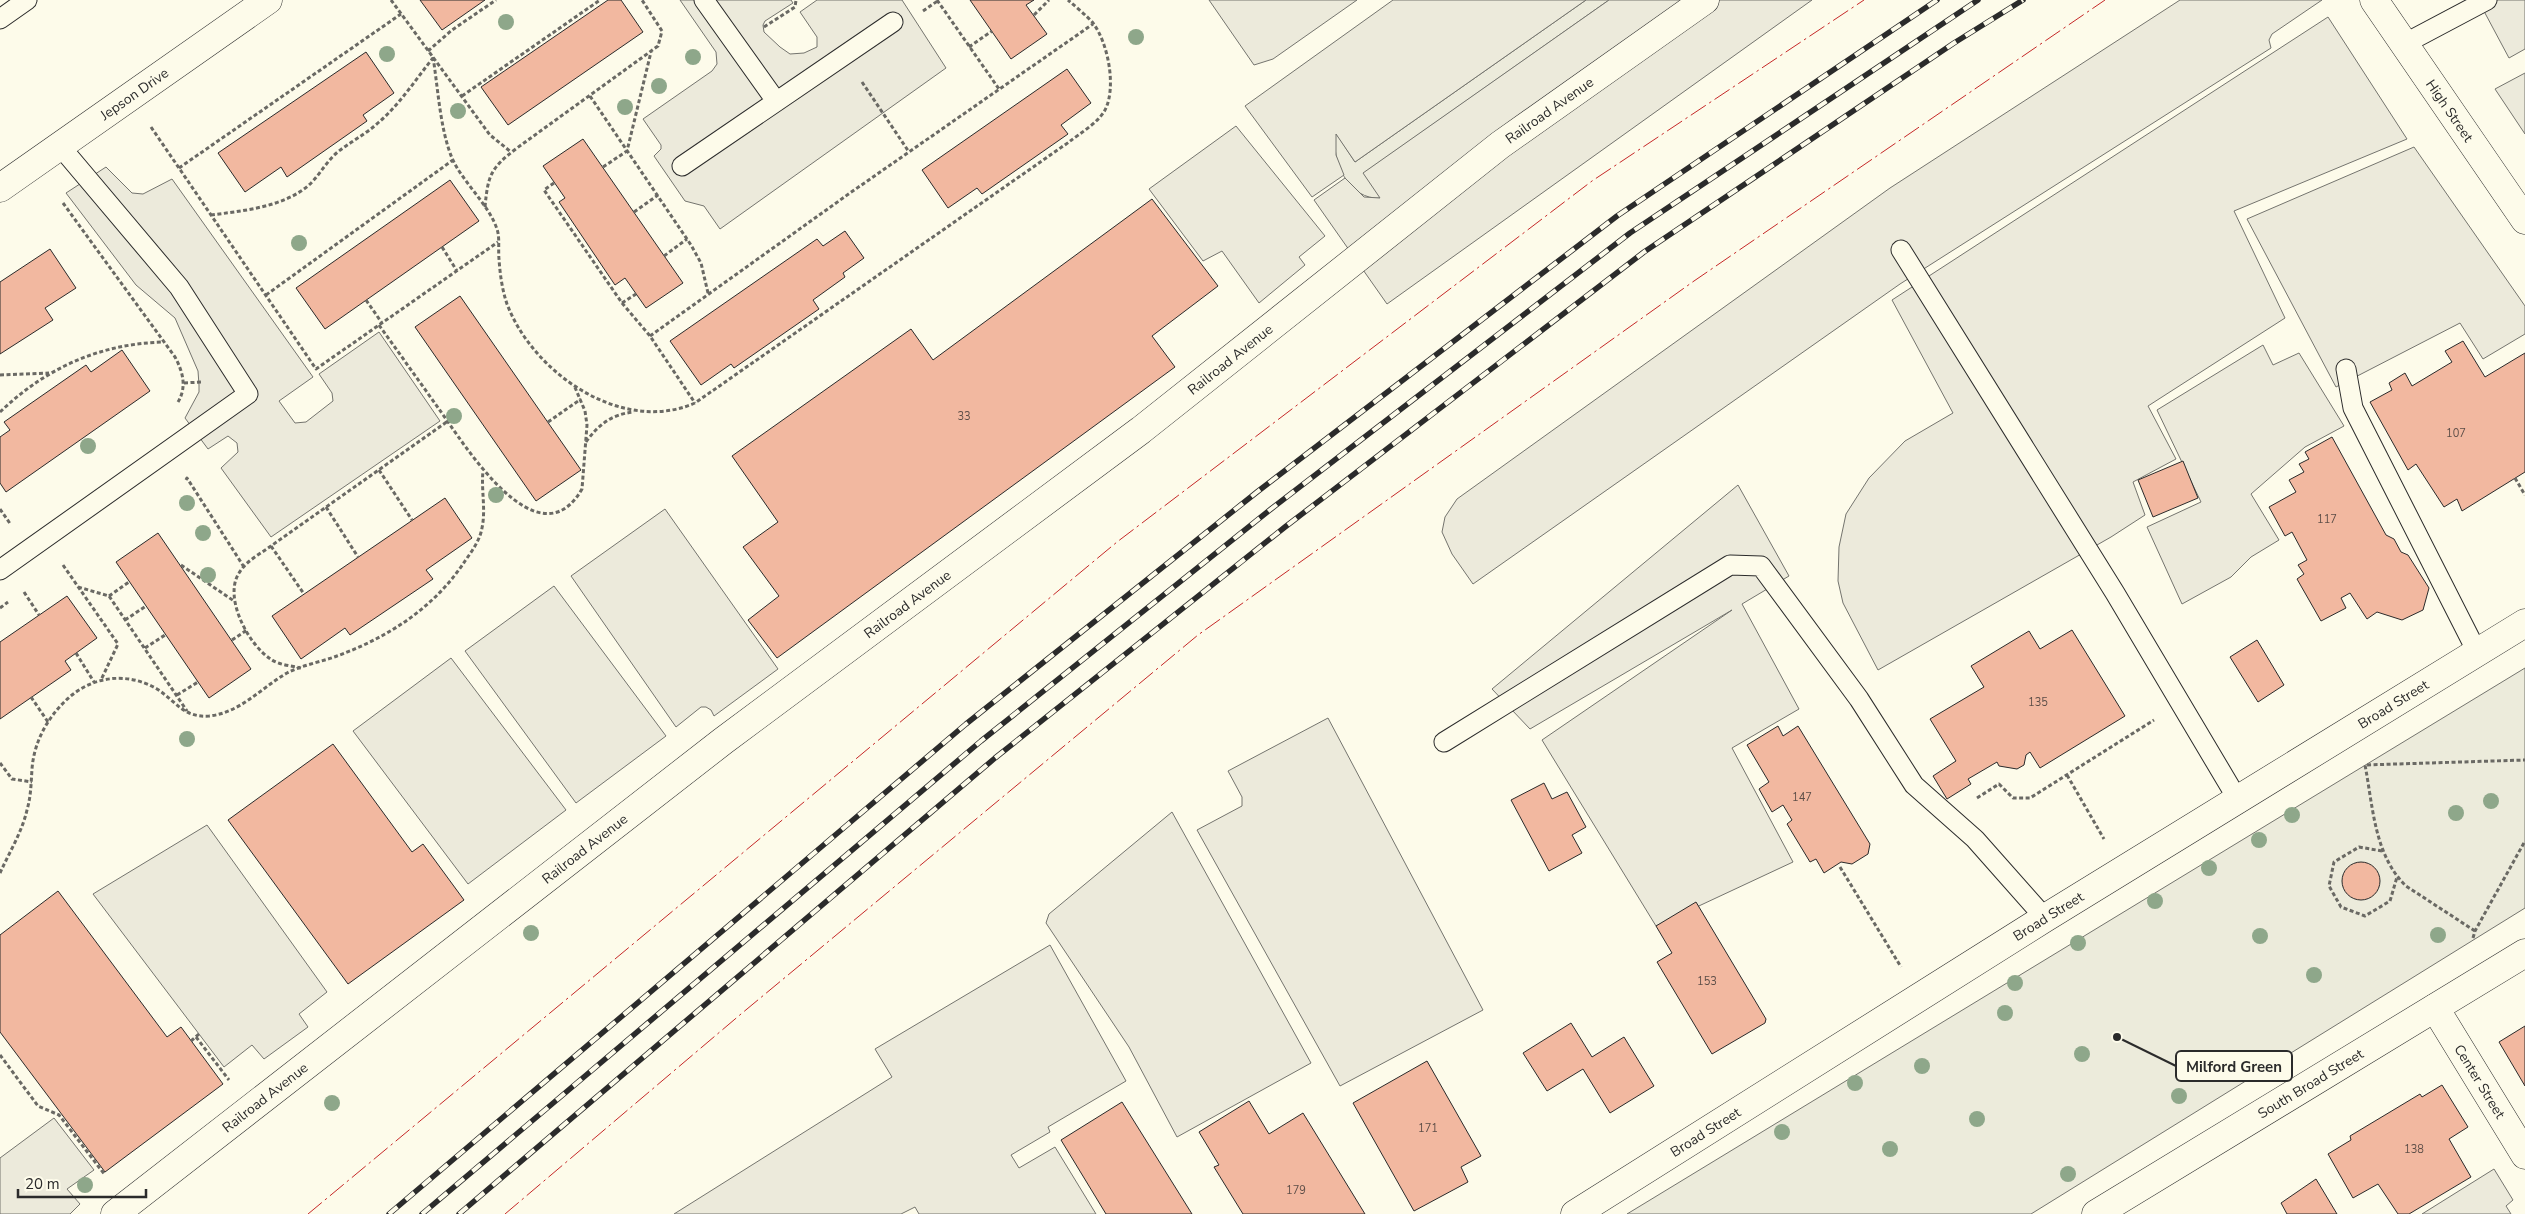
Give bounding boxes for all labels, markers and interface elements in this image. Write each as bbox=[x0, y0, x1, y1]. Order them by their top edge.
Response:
street label: Jepson Drive bbox=[96, 64, 173, 125]
street label: Railroad Avenue bbox=[1502, 73, 1597, 148]
street label: High Street bbox=[2421, 76, 2478, 146]
street label: Railroad Avenue bbox=[1184, 320, 1277, 399]
house number: 33 bbox=[957, 409, 971, 424]
house number: 107 bbox=[2446, 426, 2466, 441]
house number: 117 bbox=[2317, 512, 2337, 527]
street label: Railroad Avenue bbox=[860, 566, 955, 643]
street label: Broad Street bbox=[2354, 676, 2432, 733]
house number: 135 bbox=[2028, 695, 2048, 710]
house number: 147 bbox=[1792, 790, 1812, 805]
street label: Railroad Avenue bbox=[538, 810, 632, 888]
street label: Broad Street bbox=[2010, 888, 2087, 946]
house number: 153 bbox=[1697, 974, 1717, 989]
street label: Center Street bbox=[2450, 1041, 2509, 1122]
street label: South Broad Street bbox=[2254, 1045, 2367, 1123]
callout: Milford Green bbox=[2176, 1051, 2292, 1081]
text: Milford Green bbox=[2186, 1057, 2282, 1077]
street label: Railroad Avenue bbox=[218, 1058, 312, 1137]
street label: Broad Street bbox=[1667, 1103, 1744, 1162]
house number: 171 bbox=[1418, 1121, 1438, 1136]
house number: 138 bbox=[2404, 1142, 2424, 1157]
scale bar bbox=[18, 1166, 145, 1198]
text: 20 m bbox=[25, 1174, 60, 1194]
house number: 179 bbox=[1286, 1183, 1306, 1198]

